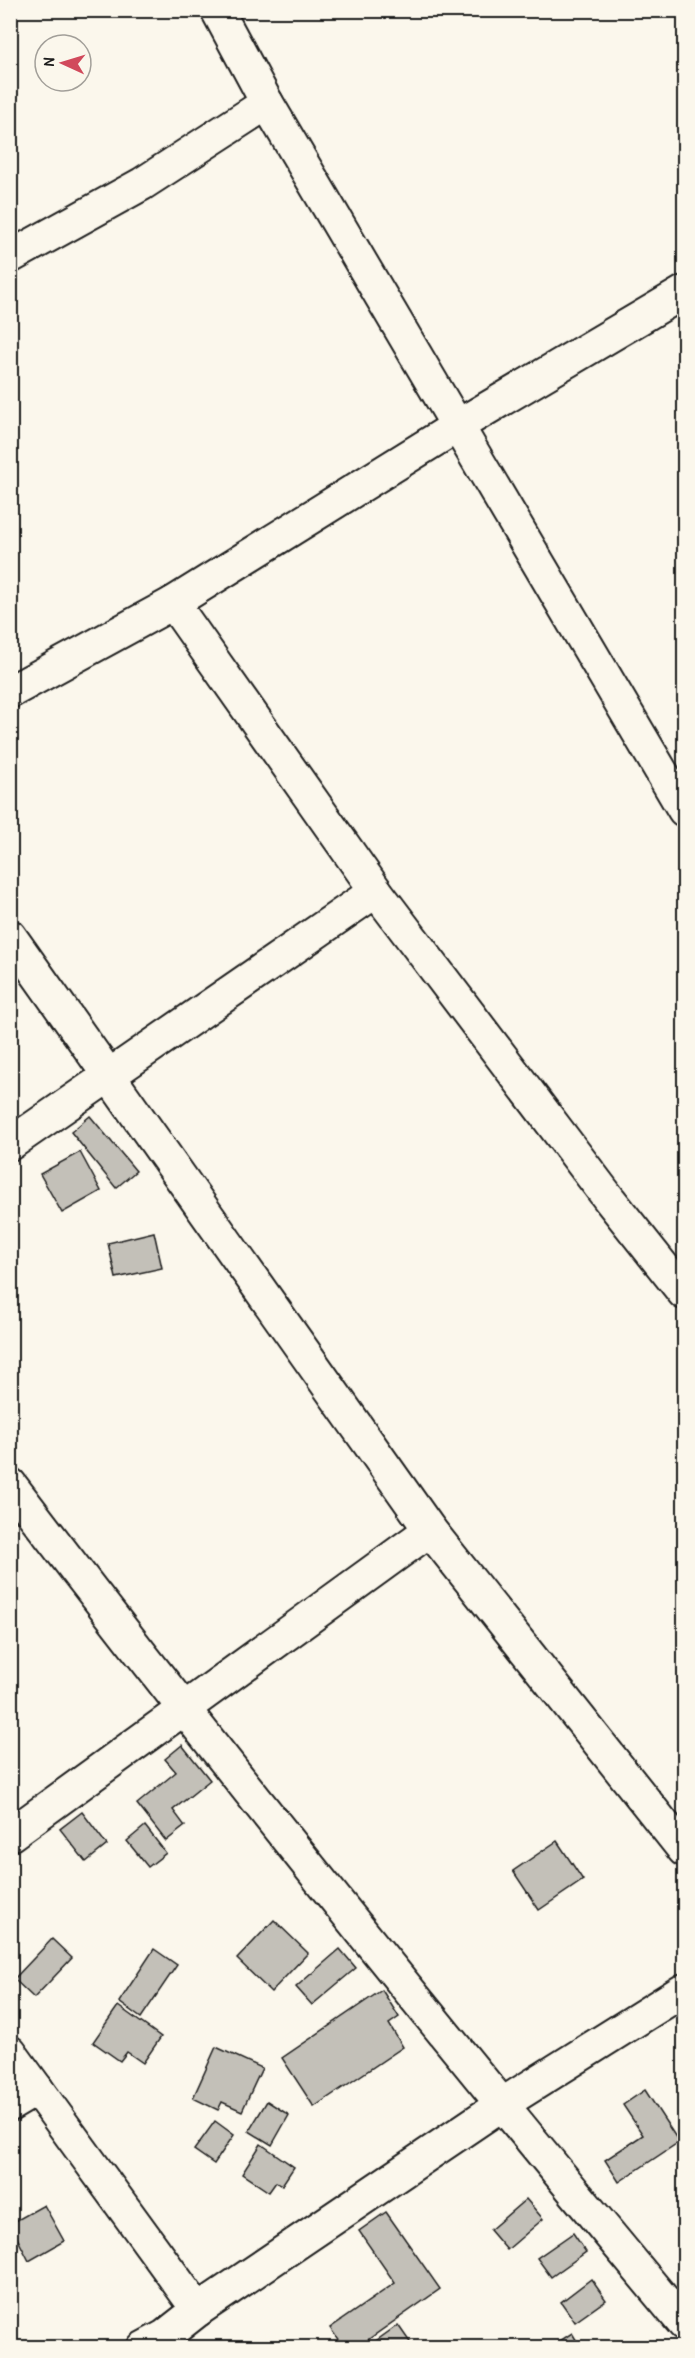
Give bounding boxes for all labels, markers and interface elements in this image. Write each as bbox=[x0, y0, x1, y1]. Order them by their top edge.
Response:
north arrow bbox=[33, 33, 93, 93]
text: N bbox=[37, 56, 59, 67]

